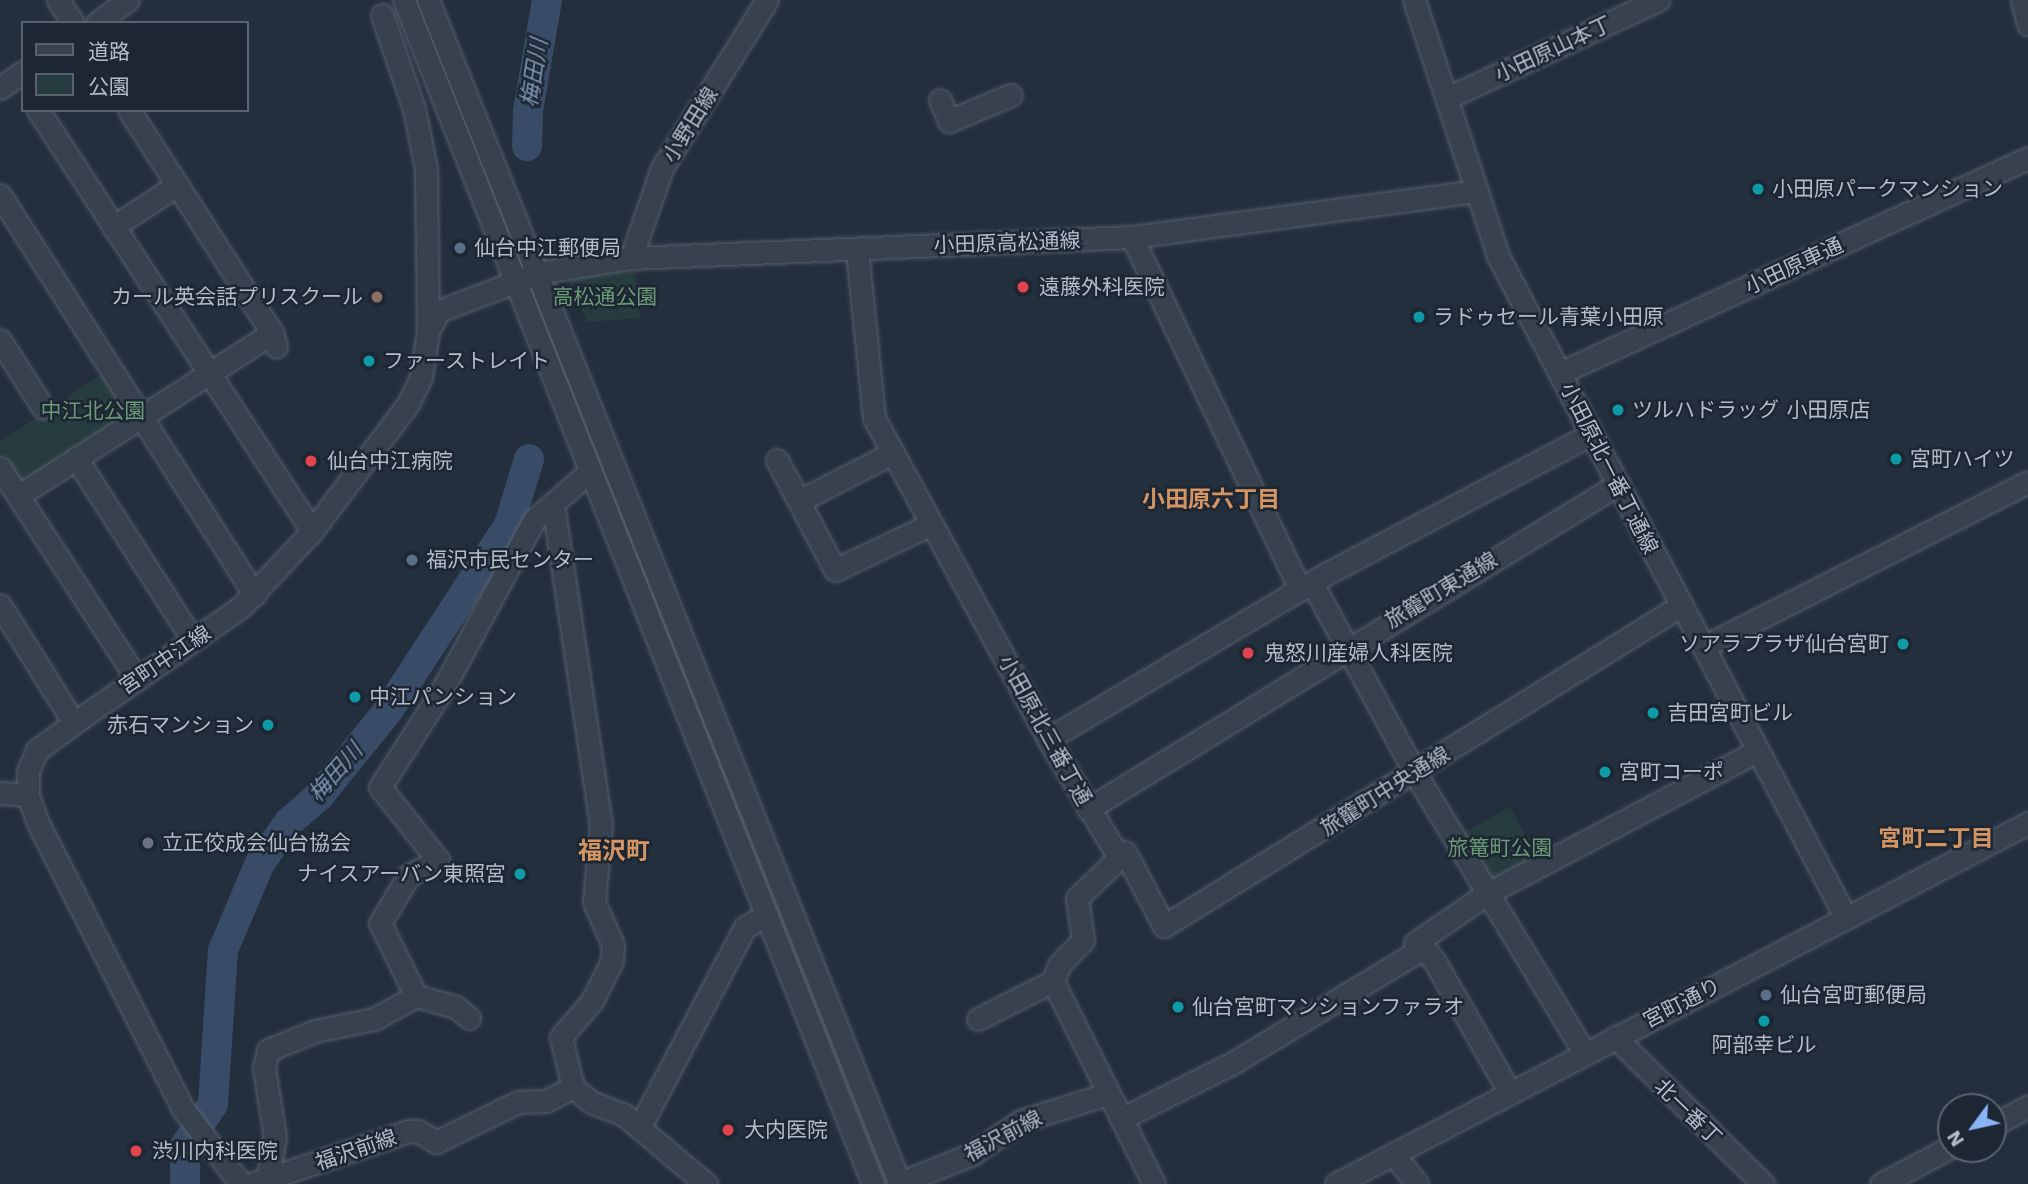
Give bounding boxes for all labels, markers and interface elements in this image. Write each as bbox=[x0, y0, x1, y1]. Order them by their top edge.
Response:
street label: 小田原山本丁 bbox=[1491, 11, 1615, 87]
legend bbox=[21, 21, 248, 112]
water label: 梅田川 bbox=[516, 37, 554, 109]
text: 道路 bbox=[88, 39, 130, 64]
text: 公園 bbox=[88, 74, 130, 99]
street label: 小野田線 bbox=[657, 83, 723, 167]
place label: 小田原パークマンション bbox=[1772, 176, 2003, 202]
marker: 小田原パークマンション bbox=[1750, 181, 1766, 197]
street label: 小田原高松通線 bbox=[933, 228, 1081, 258]
street label: 小田原車通 bbox=[1741, 232, 1847, 300]
place label: 仙台中江郵便局 bbox=[474, 235, 621, 261]
marker: 仙台中江郵便局 bbox=[452, 240, 468, 256]
place label: 遠藤外科医院 bbox=[1039, 274, 1165, 300]
marker: 遠藤外科医院 bbox=[1013, 277, 1033, 297]
place label: カール英会話プリスクール bbox=[111, 284, 363, 310]
park label: 高松通公園 bbox=[553, 284, 657, 310]
marker: カール英会話プリスクール bbox=[369, 289, 385, 305]
place label: ラドゥセール青葉小田原 bbox=[1433, 304, 1664, 330]
marker: ラドゥセール青葉小田原 bbox=[1411, 309, 1427, 325]
place label: ファーストレイト bbox=[383, 348, 551, 374]
marker: ファーストレイト bbox=[361, 353, 377, 369]
street label: 小田原北一番丁通線 bbox=[1555, 378, 1663, 558]
place label: ツルハドラッグ 小田原店 bbox=[1632, 397, 1870, 423]
park label: 中江北公園 bbox=[41, 398, 145, 424]
marker: ツルハドラッグ 小田原店 bbox=[1610, 402, 1626, 418]
place label: 宮町ハイツ bbox=[1910, 446, 2015, 472]
place label: 仙台中江病院 bbox=[327, 448, 453, 474]
marker: 仙台中江病院 bbox=[301, 451, 321, 471]
marker: 宮町ハイツ bbox=[1888, 451, 1904, 467]
district label: 小田原六丁目 bbox=[1142, 486, 1280, 514]
place label: 福沢市民センター bbox=[426, 547, 594, 573]
street label: 旅籠町東通線 bbox=[1381, 547, 1501, 633]
marker: 福沢市民センター bbox=[404, 552, 420, 568]
street label: 宮町中江線 bbox=[114, 620, 216, 700]
place label: ソアラプラザ仙台宮町 bbox=[1679, 631, 1889, 657]
marker: ソアラプラザ仙台宮町 bbox=[1895, 636, 1911, 652]
place label: 鬼怒川産婦人科医院 bbox=[1264, 640, 1453, 666]
marker: 鬼怒川産婦人科医院 bbox=[1238, 643, 1258, 663]
street label: 小田原北三番丁通 bbox=[993, 650, 1097, 810]
place label: 中江パンション bbox=[369, 684, 516, 710]
marker: 中江パンション bbox=[347, 689, 363, 705]
place label: 吉田宮町ビル bbox=[1667, 700, 1793, 726]
marker: 吉田宮町ビル bbox=[1645, 705, 1661, 721]
place label: 赤石マンション bbox=[107, 712, 254, 738]
marker: 赤石マンション bbox=[260, 717, 276, 733]
water label: 梅田川 bbox=[303, 738, 369, 808]
street label: 旅籠町中央通線 bbox=[1316, 741, 1454, 841]
place label: 宮町コーポ bbox=[1619, 759, 1724, 785]
marker: 宮町コーポ bbox=[1597, 764, 1613, 780]
district label: 宮町二丁目 bbox=[1879, 825, 1993, 853]
place label: 立正佼成会仙台協会 bbox=[162, 830, 351, 856]
marker: 立正佼成会仙台協会 bbox=[140, 835, 156, 851]
park label: 旅篭町公園 bbox=[1448, 835, 1552, 861]
district label: 福沢町 bbox=[578, 838, 650, 866]
place label: ナイスアーバン東照宮 bbox=[297, 861, 506, 887]
marker: ナイスアーバン東照宮 bbox=[512, 866, 528, 882]
street label: 宮町通り bbox=[1639, 973, 1725, 1033]
place label: 仙台宮町郵便局 bbox=[1780, 982, 1927, 1008]
marker: 仙台宮町郵便局 bbox=[1758, 987, 1774, 1003]
place label: 仙台宮町マンションファラオ bbox=[1192, 994, 1465, 1020]
marker: 仙台宮町マンションファラオ bbox=[1170, 999, 1186, 1015]
marker: 阿部幸ビル bbox=[1756, 1013, 1772, 1029]
place label: 阿部幸ビル bbox=[1712, 1032, 1816, 1058]
street label: 北一番丁 bbox=[1649, 1074, 1727, 1150]
north arrow bbox=[1937, 1093, 2007, 1163]
street label: 福沢前線 bbox=[960, 1105, 1046, 1167]
place label: 大内医院 bbox=[744, 1117, 828, 1143]
marker: 大内医院 bbox=[718, 1120, 738, 1140]
street label: 福沢前線 bbox=[312, 1124, 400, 1176]
text: N bbox=[1942, 1126, 1969, 1151]
place label: 渋川内科医院 bbox=[152, 1138, 278, 1164]
marker: 渋川内科医院 bbox=[126, 1141, 146, 1161]

